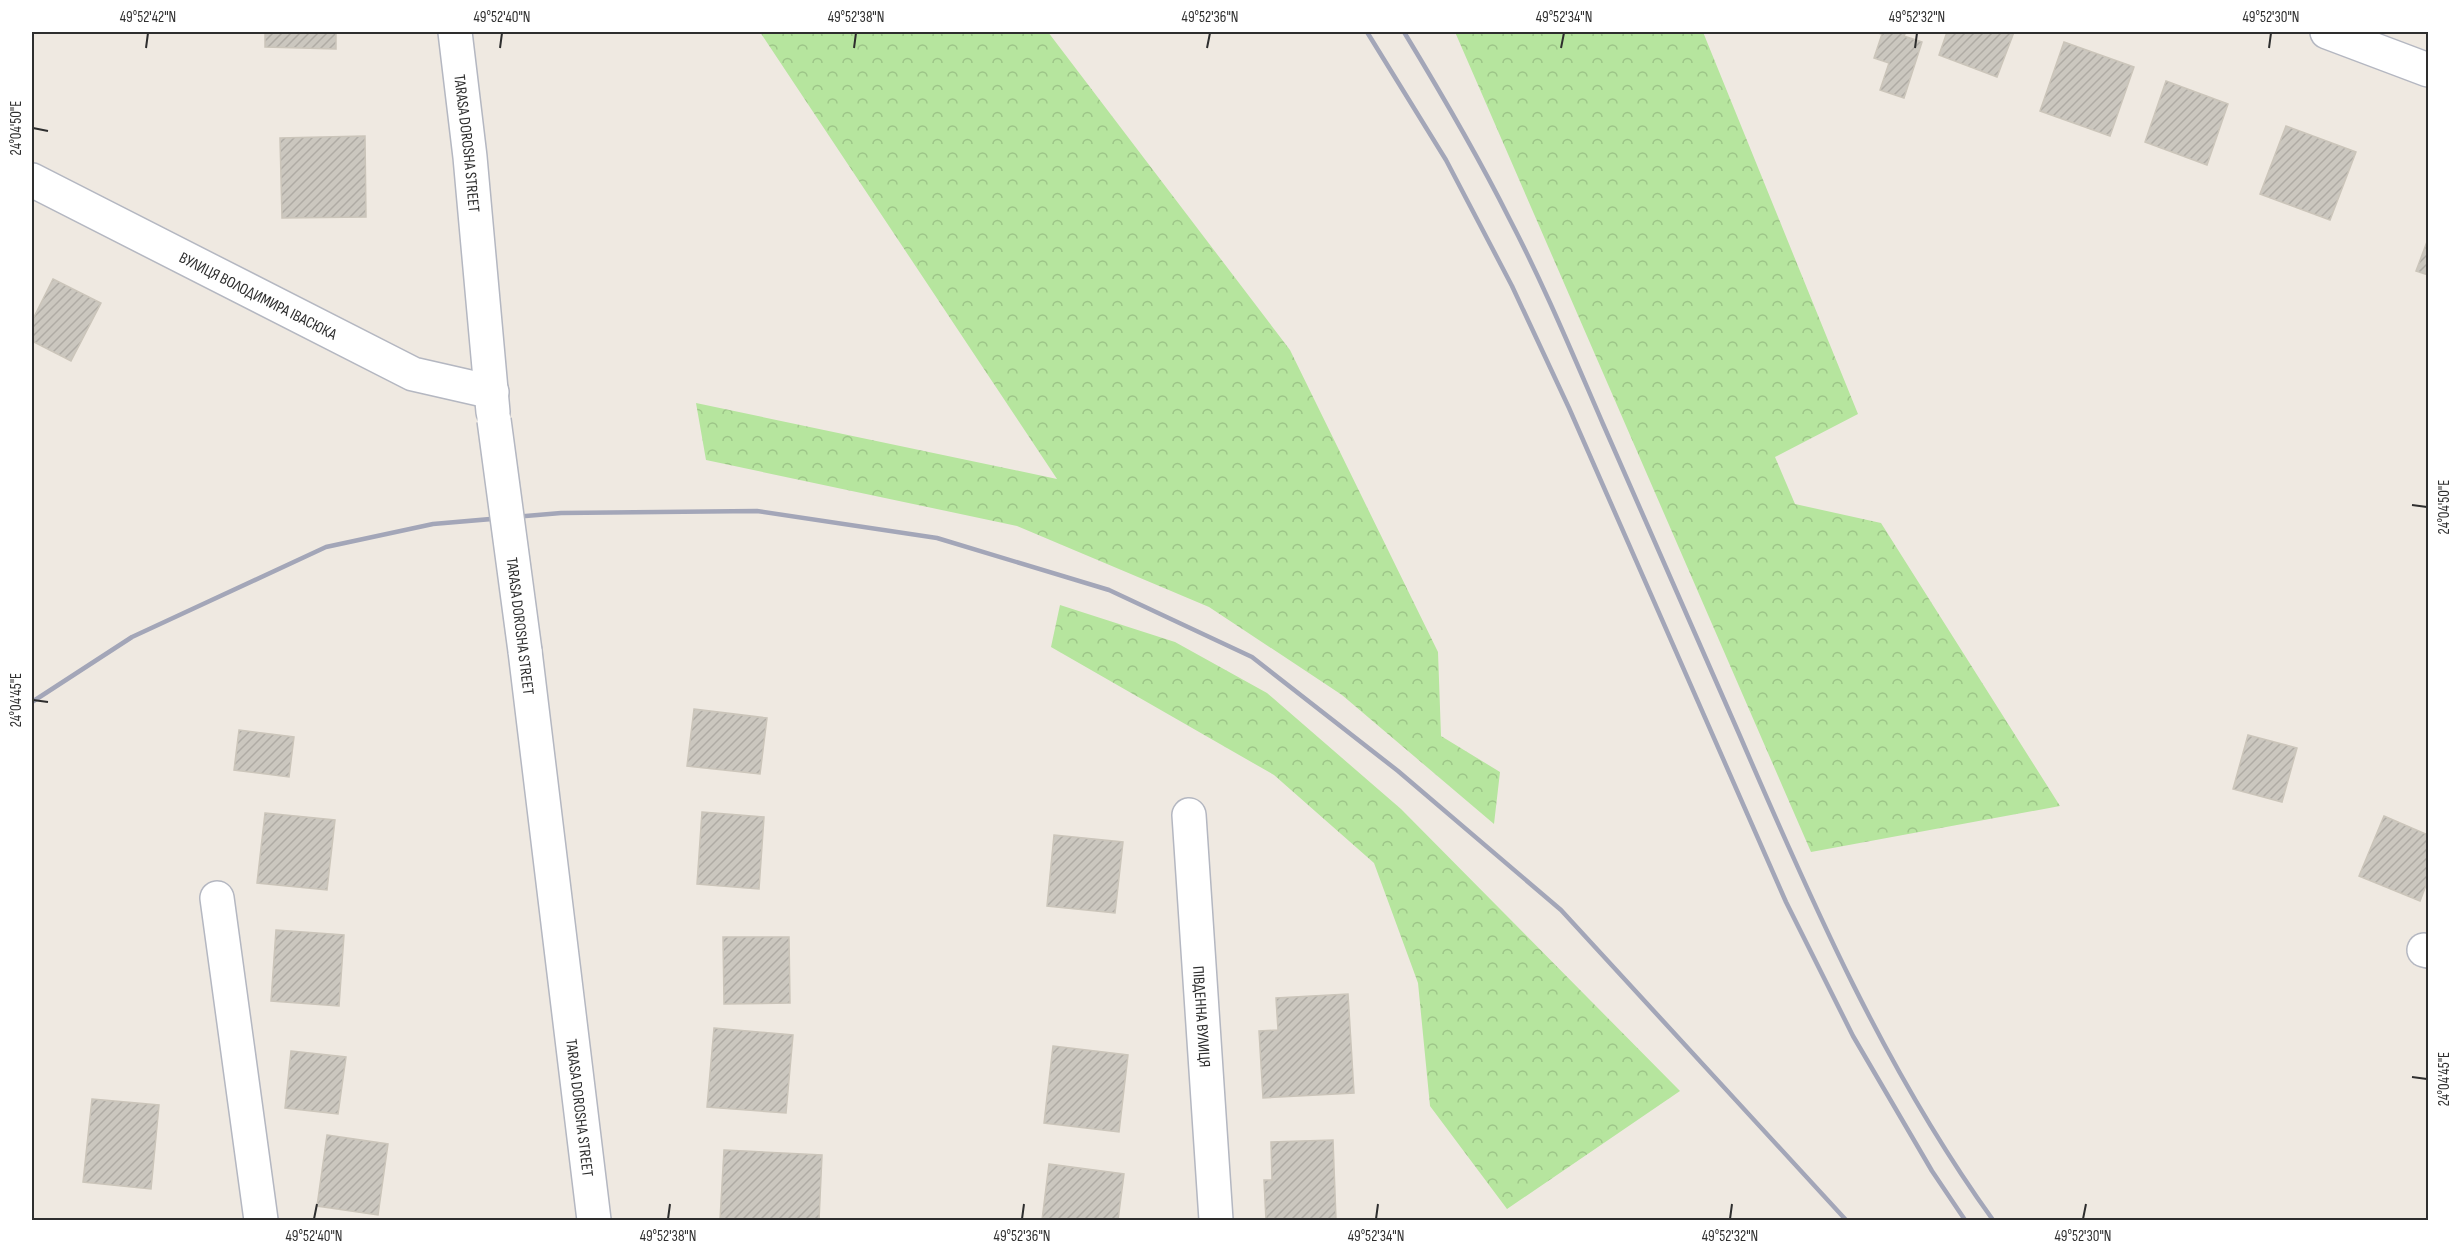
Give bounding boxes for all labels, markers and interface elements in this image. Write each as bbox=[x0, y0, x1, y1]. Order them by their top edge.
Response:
text: 49°52'42"N bbox=[120, 8, 176, 27]
text: 49°52'40"N bbox=[474, 8, 530, 27]
text: 49°52'38"N bbox=[828, 8, 884, 27]
text: 49°52'36"N bbox=[1182, 8, 1238, 27]
text: 49°52'34"N bbox=[1536, 8, 1592, 27]
text: 49°52'32"N bbox=[1889, 8, 1945, 27]
text: 49°52'30"N bbox=[2243, 8, 2299, 27]
street label: TARASA DOROSHA STREET bbox=[449, 73, 483, 214]
text: 24°04'50"E bbox=[7, 101, 26, 155]
street label: ВУЛИЦЯ ВОЛОДИМИРА ІВАСЮКА bbox=[176, 249, 340, 345]
text: 24°04'50"E bbox=[2435, 480, 2454, 534]
street label: TARASA DOROSHA STREET bbox=[502, 556, 537, 697]
text: 24°04'45"E bbox=[7, 673, 26, 727]
street label: ПІВДЕННА ВУЛИЦЯ bbox=[1188, 965, 1214, 1068]
street label: TARASA DOROSHA STREET bbox=[561, 1038, 597, 1178]
text: 24°04'45"E bbox=[2435, 1052, 2454, 1106]
text: 49°52'40"N bbox=[286, 1227, 342, 1246]
text: 49°52'38"N bbox=[640, 1227, 696, 1246]
text: 49°52'36"N bbox=[994, 1227, 1050, 1246]
text: 49°52'34"N bbox=[1348, 1227, 1404, 1246]
text: 49°52'32"N bbox=[1702, 1227, 1758, 1246]
text: 49°52'30"N bbox=[2055, 1227, 2111, 1246]

